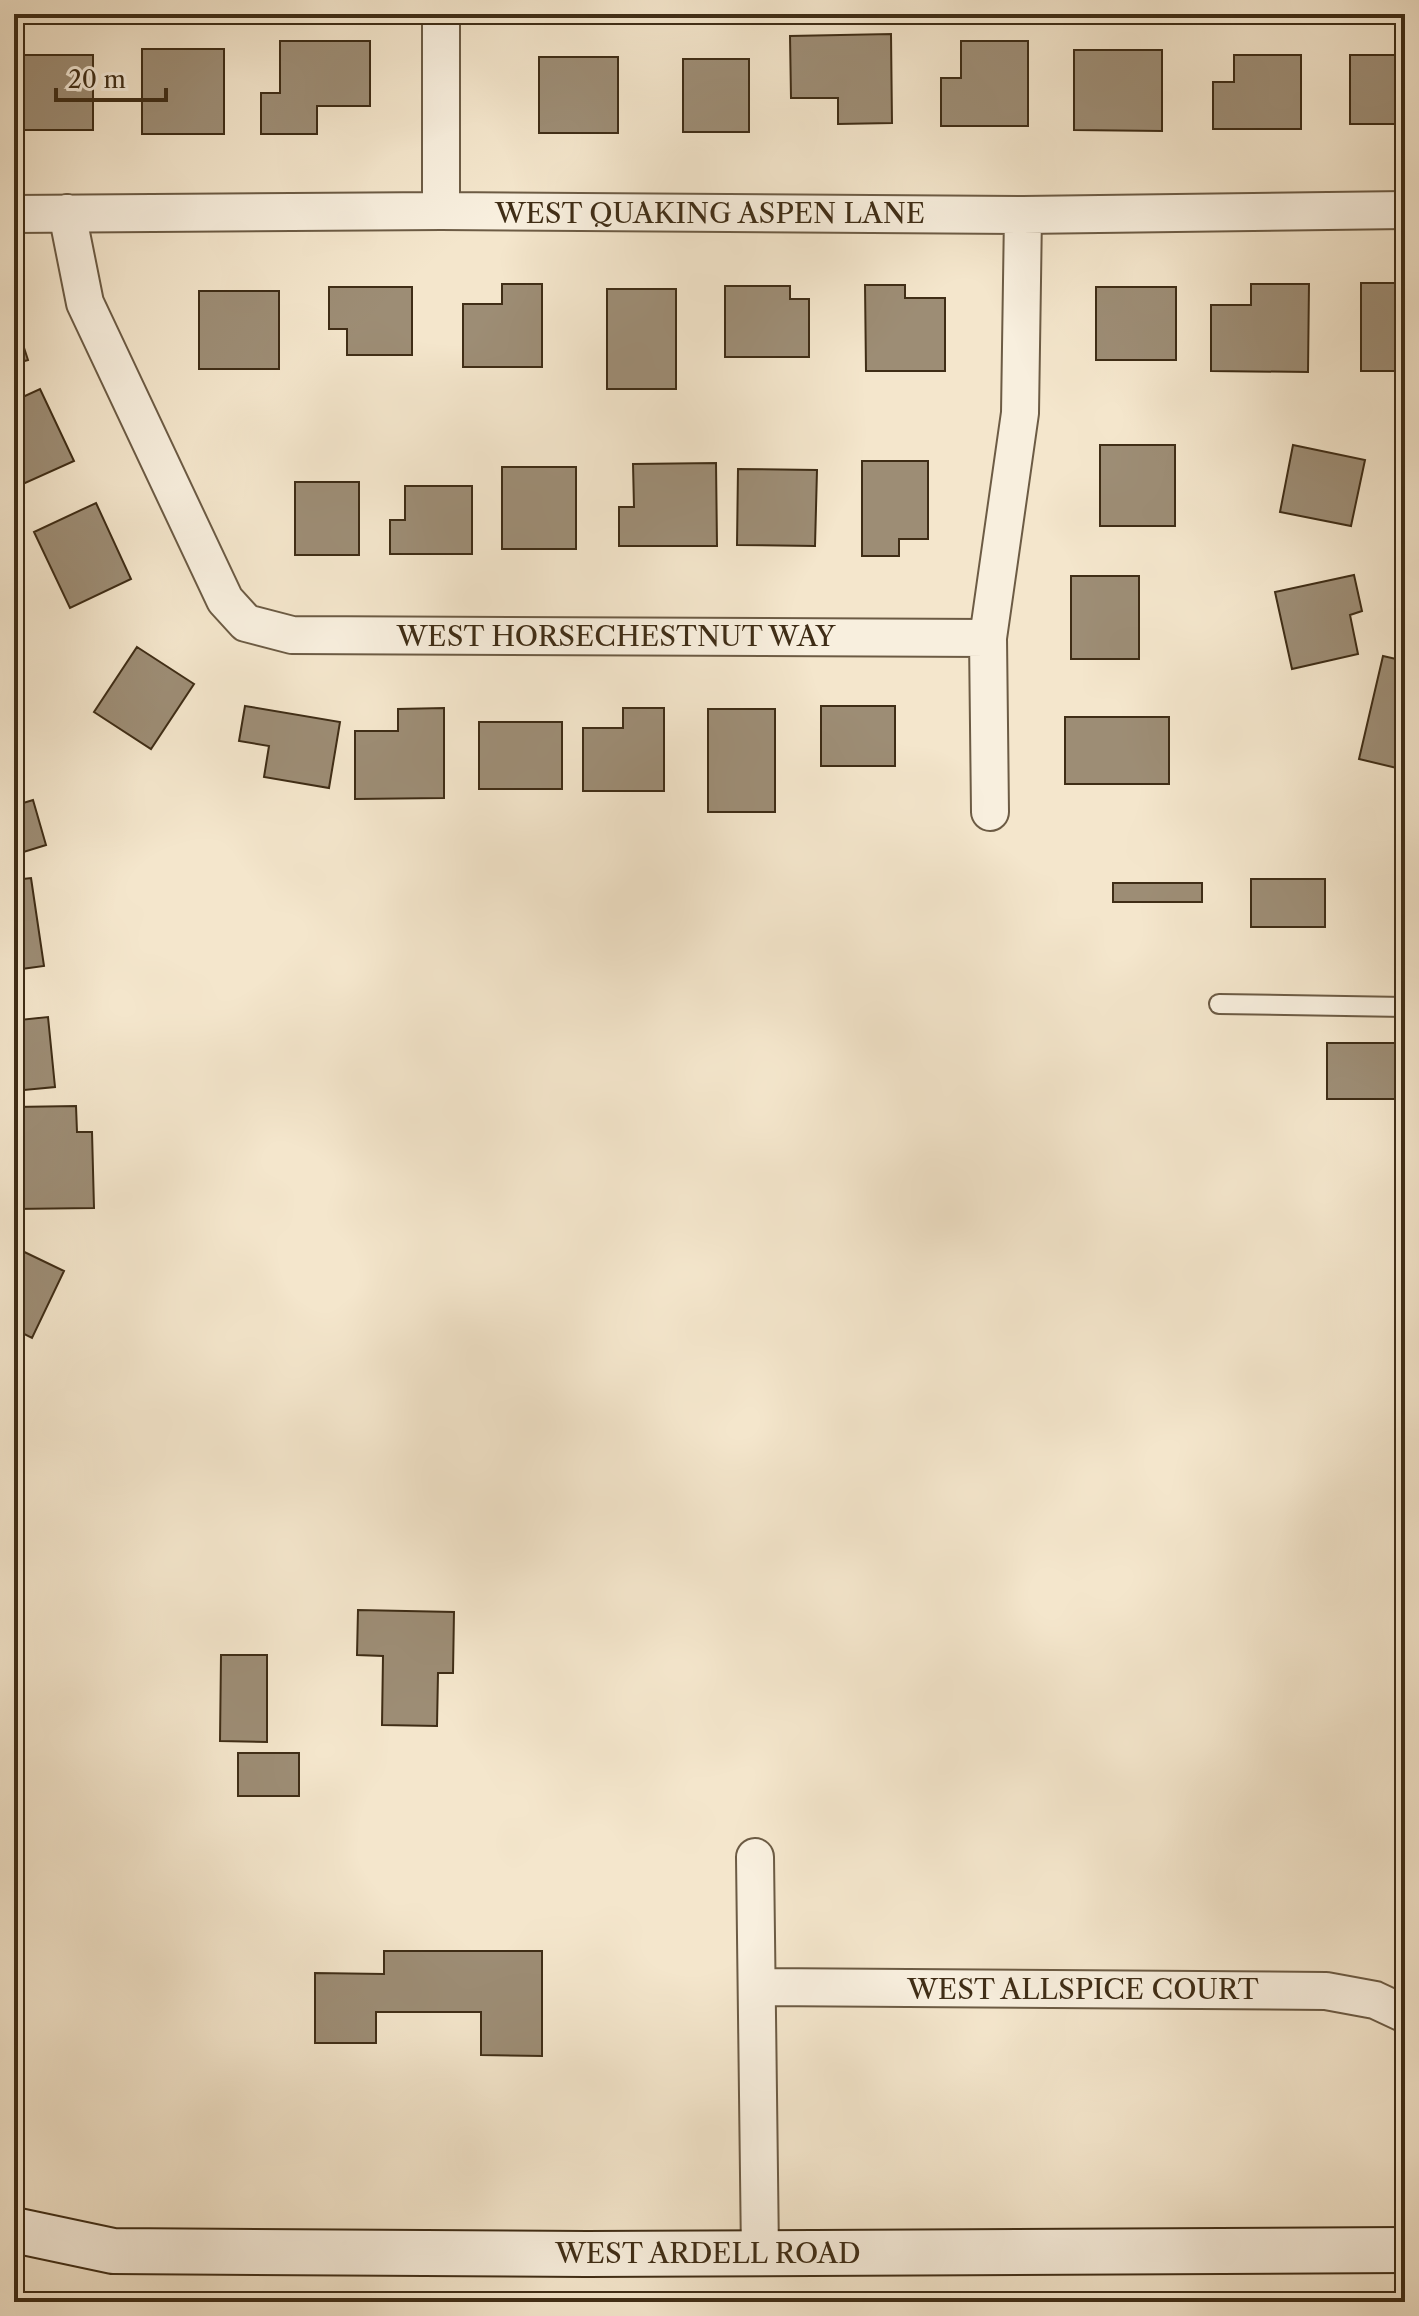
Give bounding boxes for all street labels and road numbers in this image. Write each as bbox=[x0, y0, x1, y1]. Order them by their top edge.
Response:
street label: WEST QUAKING ASPEN LANE bbox=[494, 196, 925, 230]
street label: WEST HORSECHESTNUT WAY bbox=[396, 619, 836, 653]
street label: WEST ALLSPICE COURT bbox=[906, 1972, 1259, 2006]
street label: WEST ARDELL ROAD bbox=[554, 2236, 861, 2270]

